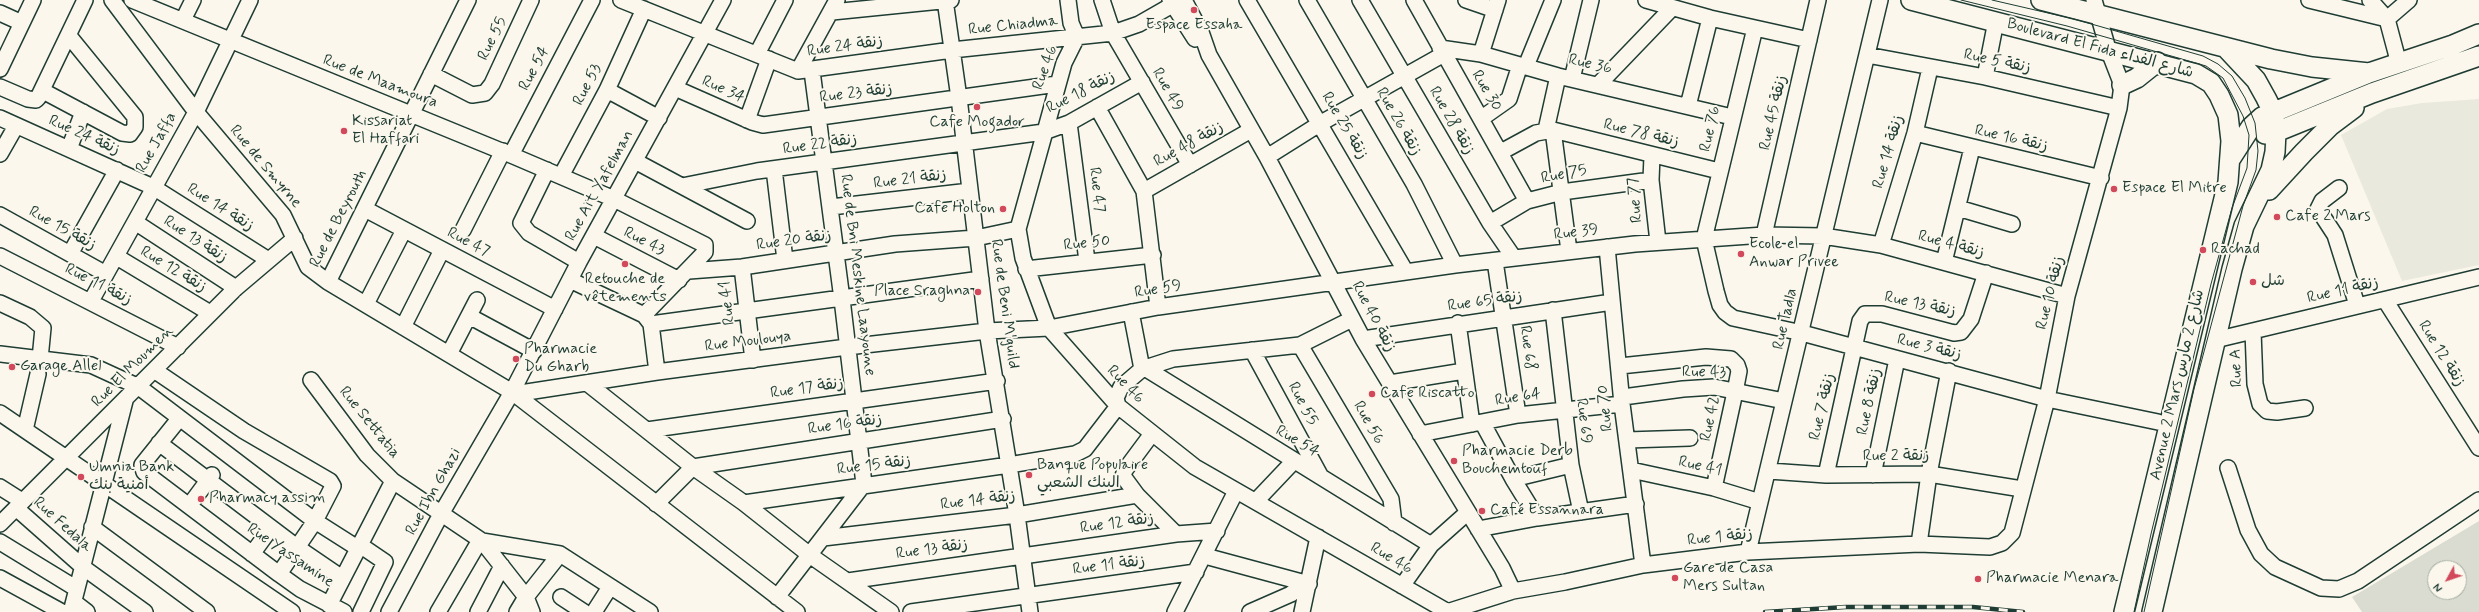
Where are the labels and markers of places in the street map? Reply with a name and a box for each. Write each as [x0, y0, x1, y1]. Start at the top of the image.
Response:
marker: Espace Essaha [1189, 5, 1199, 15]
place label: Espace Essaha [1146, 16, 1242, 36]
marker: Cafe Mogador [972, 102, 982, 112]
place label: Kissariat El Haffari [352, 112, 419, 150]
place label: Cafe Mogador [929, 113, 1025, 133]
marker: Kissariat El Haffari [339, 126, 349, 136]
place label: Espace El Mitre [2122, 179, 2227, 199]
marker: Espace El Mitre [2109, 184, 2119, 194]
place label: Cafe Holton [914, 199, 995, 219]
marker: Cafe Holton [998, 204, 1008, 214]
place label: Cafe 2 Mars [2285, 207, 2371, 227]
marker: Cafe 2 Mars [2272, 212, 2282, 222]
place label: Ecole el Anwar Privee [1749, 235, 1839, 273]
place label: Rachad [2211, 240, 2260, 260]
marker: Rachad [2198, 245, 2208, 255]
marker: Ecole el Anwar Privee [1736, 249, 1746, 259]
marker: Retouche de vêtements [620, 259, 630, 269]
place label: Retouche de vêtements [583, 270, 667, 308]
place label: شل [2261, 272, 2285, 292]
marker: شل [2248, 277, 2258, 287]
place label: Place Sraghna [874, 282, 970, 302]
marker: Place Sraghna [973, 287, 983, 297]
place label: Pharmacie Du Gharb [524, 340, 597, 378]
marker: Pharmacie Du Gharb [511, 354, 521, 364]
place label: Garage Allel [20, 357, 101, 377]
marker: Garage Allel [7, 362, 17, 372]
place label: Cafe Riscatto [1380, 384, 1475, 404]
marker: Cafe Riscatto [1367, 389, 1377, 399]
place label: Pharmacie Derb Bouchemtouf [1462, 442, 1573, 480]
place label: Banque Populaire البنك الشعبي [1037, 456, 1148, 494]
marker: Pharmacie Derb Bouchemtouf [1449, 456, 1459, 466]
place label: Umnia Bank أمنية بنك [89, 458, 174, 496]
marker: Banque Populaire البنك الشعبي [1024, 470, 1034, 480]
marker: Umnia Bank أمنية بنك [76, 472, 86, 482]
place label: Pharmacy assim [209, 489, 325, 509]
marker: Pharmacy assim [196, 494, 206, 504]
place label: Café Essannara [1490, 501, 1604, 521]
marker: Café Essannara [1477, 506, 1487, 516]
place label: Gare de Casa Mers Sultan [1683, 559, 1773, 597]
place label: Pharmacie Menara [1986, 569, 2118, 589]
marker: Gare de Casa Mers Sultan [1670, 573, 1680, 583]
marker: Pharmacie Menara [1973, 574, 1983, 584]

